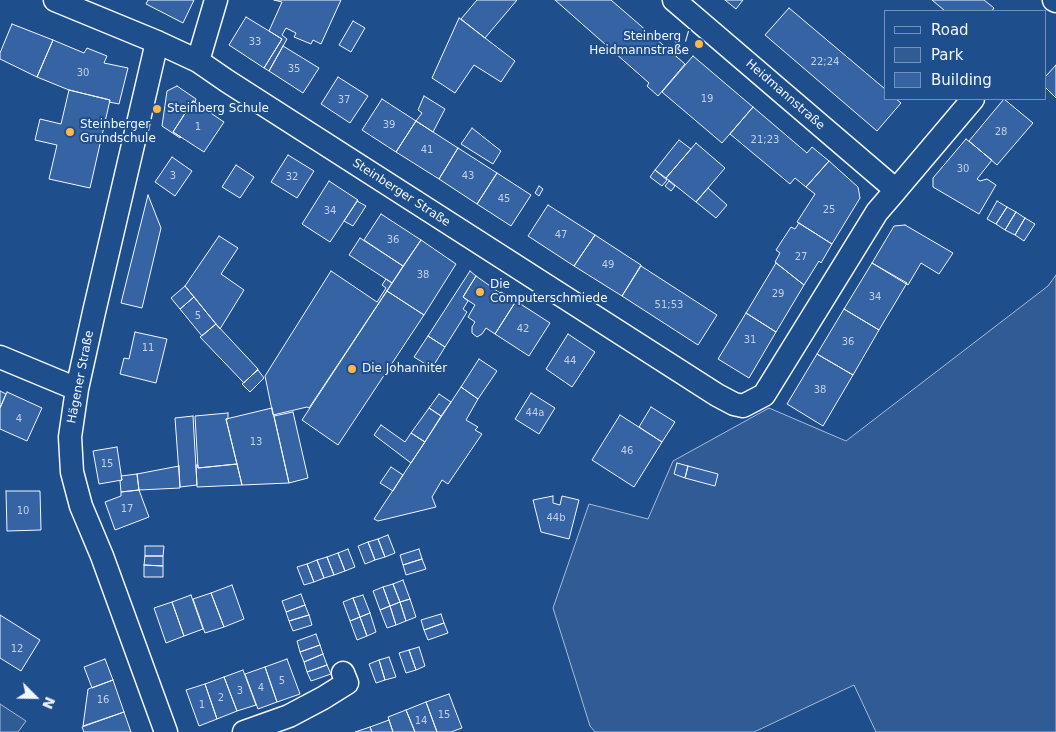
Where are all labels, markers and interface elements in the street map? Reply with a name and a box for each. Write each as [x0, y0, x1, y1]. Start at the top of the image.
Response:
legend [884, 10, 1046, 100]
text: Road [931, 21, 969, 39]
place label: Steinberg / Heidmannstraße [589, 30, 689, 58]
house number: 33 [249, 36, 261, 48]
marker: Steinberg / Heidmannstraße [693, 38, 705, 50]
text: Park [931, 46, 963, 64]
house number: 22;24 [811, 56, 839, 68]
street label: Heidmannstraße [743, 57, 827, 133]
house number: 35 [288, 63, 300, 75]
house number: 30 [77, 67, 89, 79]
text: Building [931, 71, 992, 89]
house number: 19 [701, 93, 713, 105]
house number: 37 [338, 94, 350, 106]
place label: Steinberg Schule [167, 102, 269, 116]
marker: Steinberg Schule [151, 103, 163, 115]
place label: Steinberger Grundschule [80, 118, 156, 146]
house number: 39 [383, 119, 395, 131]
house number: 1 [195, 121, 201, 133]
marker: Steinberger Grundschule [64, 126, 76, 138]
house number: 28 [995, 126, 1007, 138]
house number: 21;23 [751, 134, 779, 146]
house number: 41 [421, 144, 433, 156]
street label: Steinberger Straße [349, 156, 453, 230]
house number: 30 [957, 163, 969, 175]
house number: 3 [170, 170, 176, 182]
house number: 43 [462, 170, 474, 182]
house number: 32 [286, 171, 298, 183]
house number: 45 [498, 193, 510, 205]
house number: 25 [823, 204, 835, 216]
house number: 34 [324, 205, 336, 217]
house number: 47 [555, 229, 567, 241]
house number: 36 [387, 234, 399, 246]
house number: 27 [795, 251, 807, 263]
house number: 49 [602, 259, 614, 271]
house number: 38 [417, 269, 429, 281]
place label: Die Computerschmiede [490, 278, 608, 306]
marker: Die Computerschmiede [474, 286, 486, 298]
house number: 29 [772, 288, 784, 300]
house number: 34 [869, 291, 881, 303]
house number: 51;53 [655, 299, 683, 311]
house number: 5 [195, 310, 201, 322]
house number: 42 [517, 323, 529, 335]
street label: Hägener Straße [65, 329, 97, 425]
house number: 31 [744, 334, 756, 346]
house number: 36 [842, 336, 854, 348]
house number: 11 [142, 342, 154, 354]
house number: 44 [564, 355, 576, 367]
place label: Die Johanniter [362, 362, 447, 376]
marker: Die Johanniter [346, 363, 358, 375]
house number: 38 [814, 384, 826, 396]
house number: 44a [526, 407, 544, 419]
house number: 4 [16, 413, 22, 425]
house number: 13 [250, 436, 262, 448]
house number: 46 [621, 445, 633, 457]
house number: 15 [101, 458, 113, 470]
house number: 17 [121, 503, 133, 515]
house number: 10 [17, 505, 29, 517]
house number: 44b [546, 512, 566, 524]
house number: 12 [11, 643, 23, 655]
north arrow [10, 672, 60, 722]
house number: 5 [279, 675, 285, 687]
house number: 4 [258, 682, 264, 694]
house number: 3 [237, 685, 243, 697]
house number: 2 [218, 692, 224, 704]
text: N [39, 694, 58, 711]
house number: 16 [97, 694, 109, 706]
house number: 1 [199, 699, 205, 711]
house number: 15 [438, 709, 450, 721]
house number: 14 [415, 715, 427, 727]

